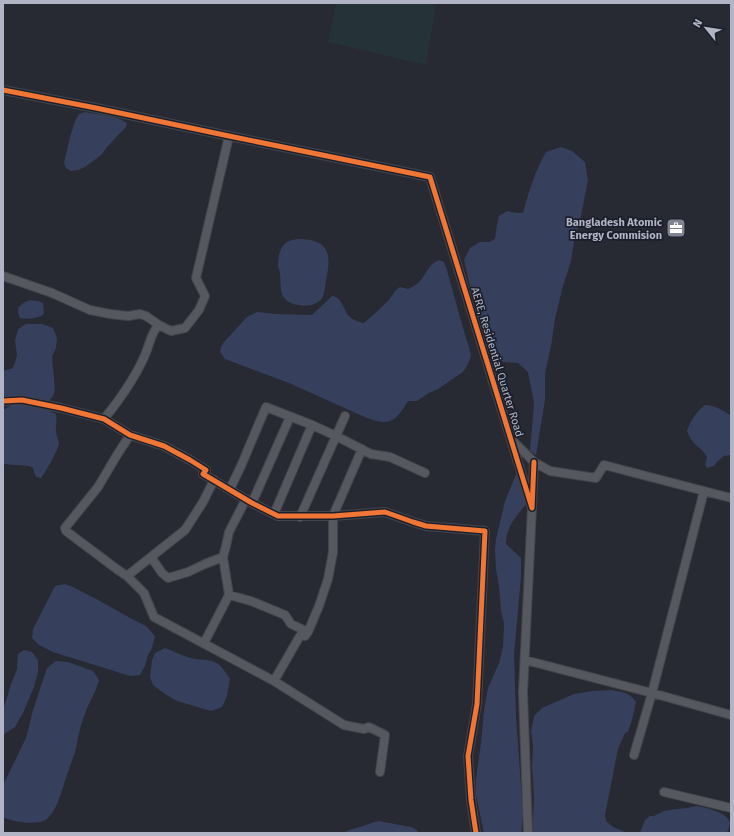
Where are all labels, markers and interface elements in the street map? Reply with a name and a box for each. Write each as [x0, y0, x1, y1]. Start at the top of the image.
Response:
north arrow [686, 8, 726, 48]
text: N [690, 17, 705, 30]
place label: Bangladesh Atomic Energy Commision [566, 216, 663, 242]
office icon: Bangladesh Atomic Energy Commision [665, 217, 687, 239]
street label: AERE, Residential Quarter Road [468, 286, 526, 438]

